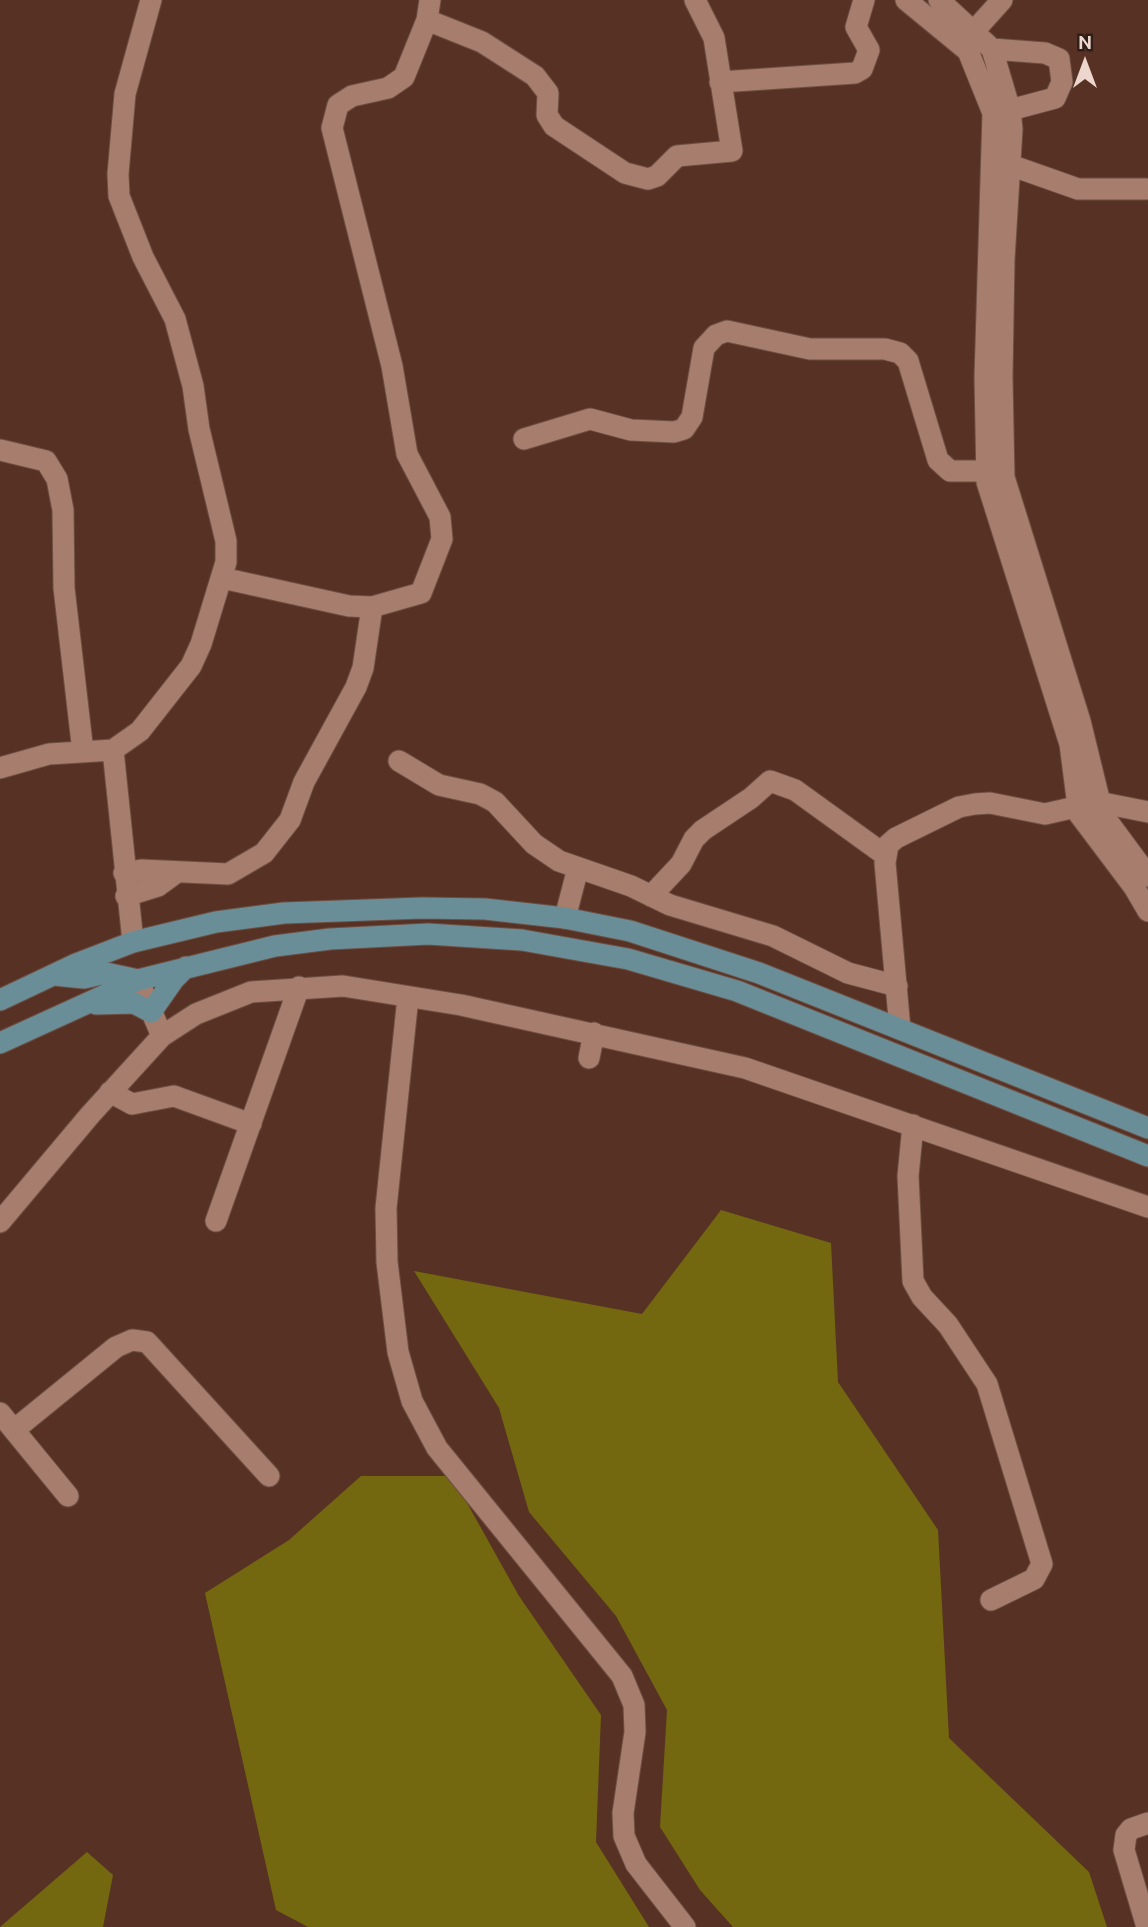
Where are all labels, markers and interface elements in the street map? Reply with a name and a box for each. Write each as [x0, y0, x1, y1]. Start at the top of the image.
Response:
north arrow [1050, 28, 1120, 98]
text: N [1078, 31, 1092, 53]

